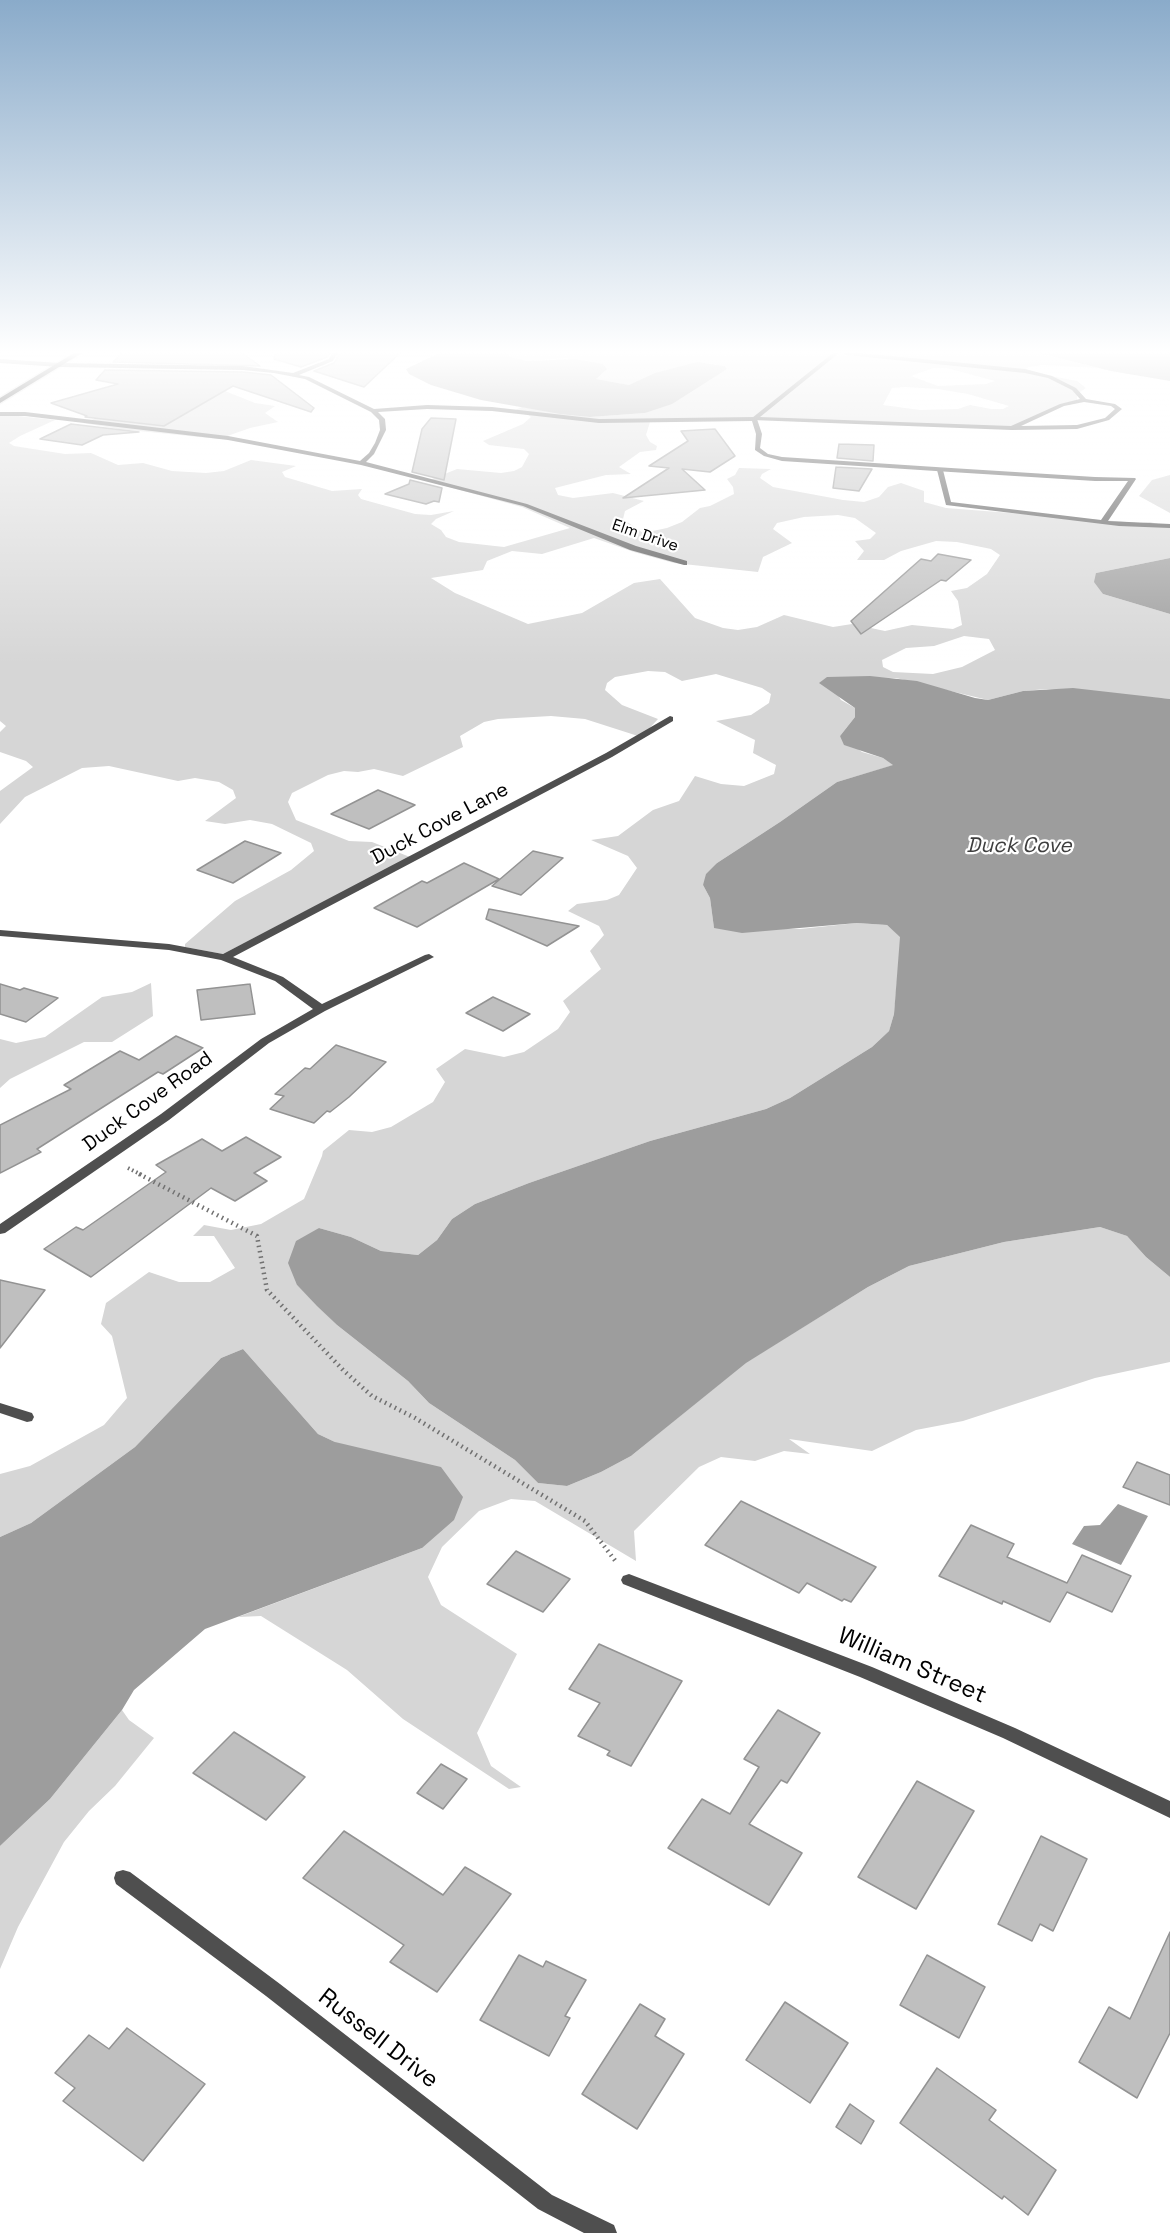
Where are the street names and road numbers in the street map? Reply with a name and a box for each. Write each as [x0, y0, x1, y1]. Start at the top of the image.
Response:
street label: Elm Drive [609, 516, 681, 556]
street label: Duck Cove Lane [367, 778, 513, 870]
street label: Duck Cove Road [78, 1047, 218, 1157]
street label: William Street [833, 1622, 991, 1710]
street label: Russell Drive [312, 1983, 444, 2095]

